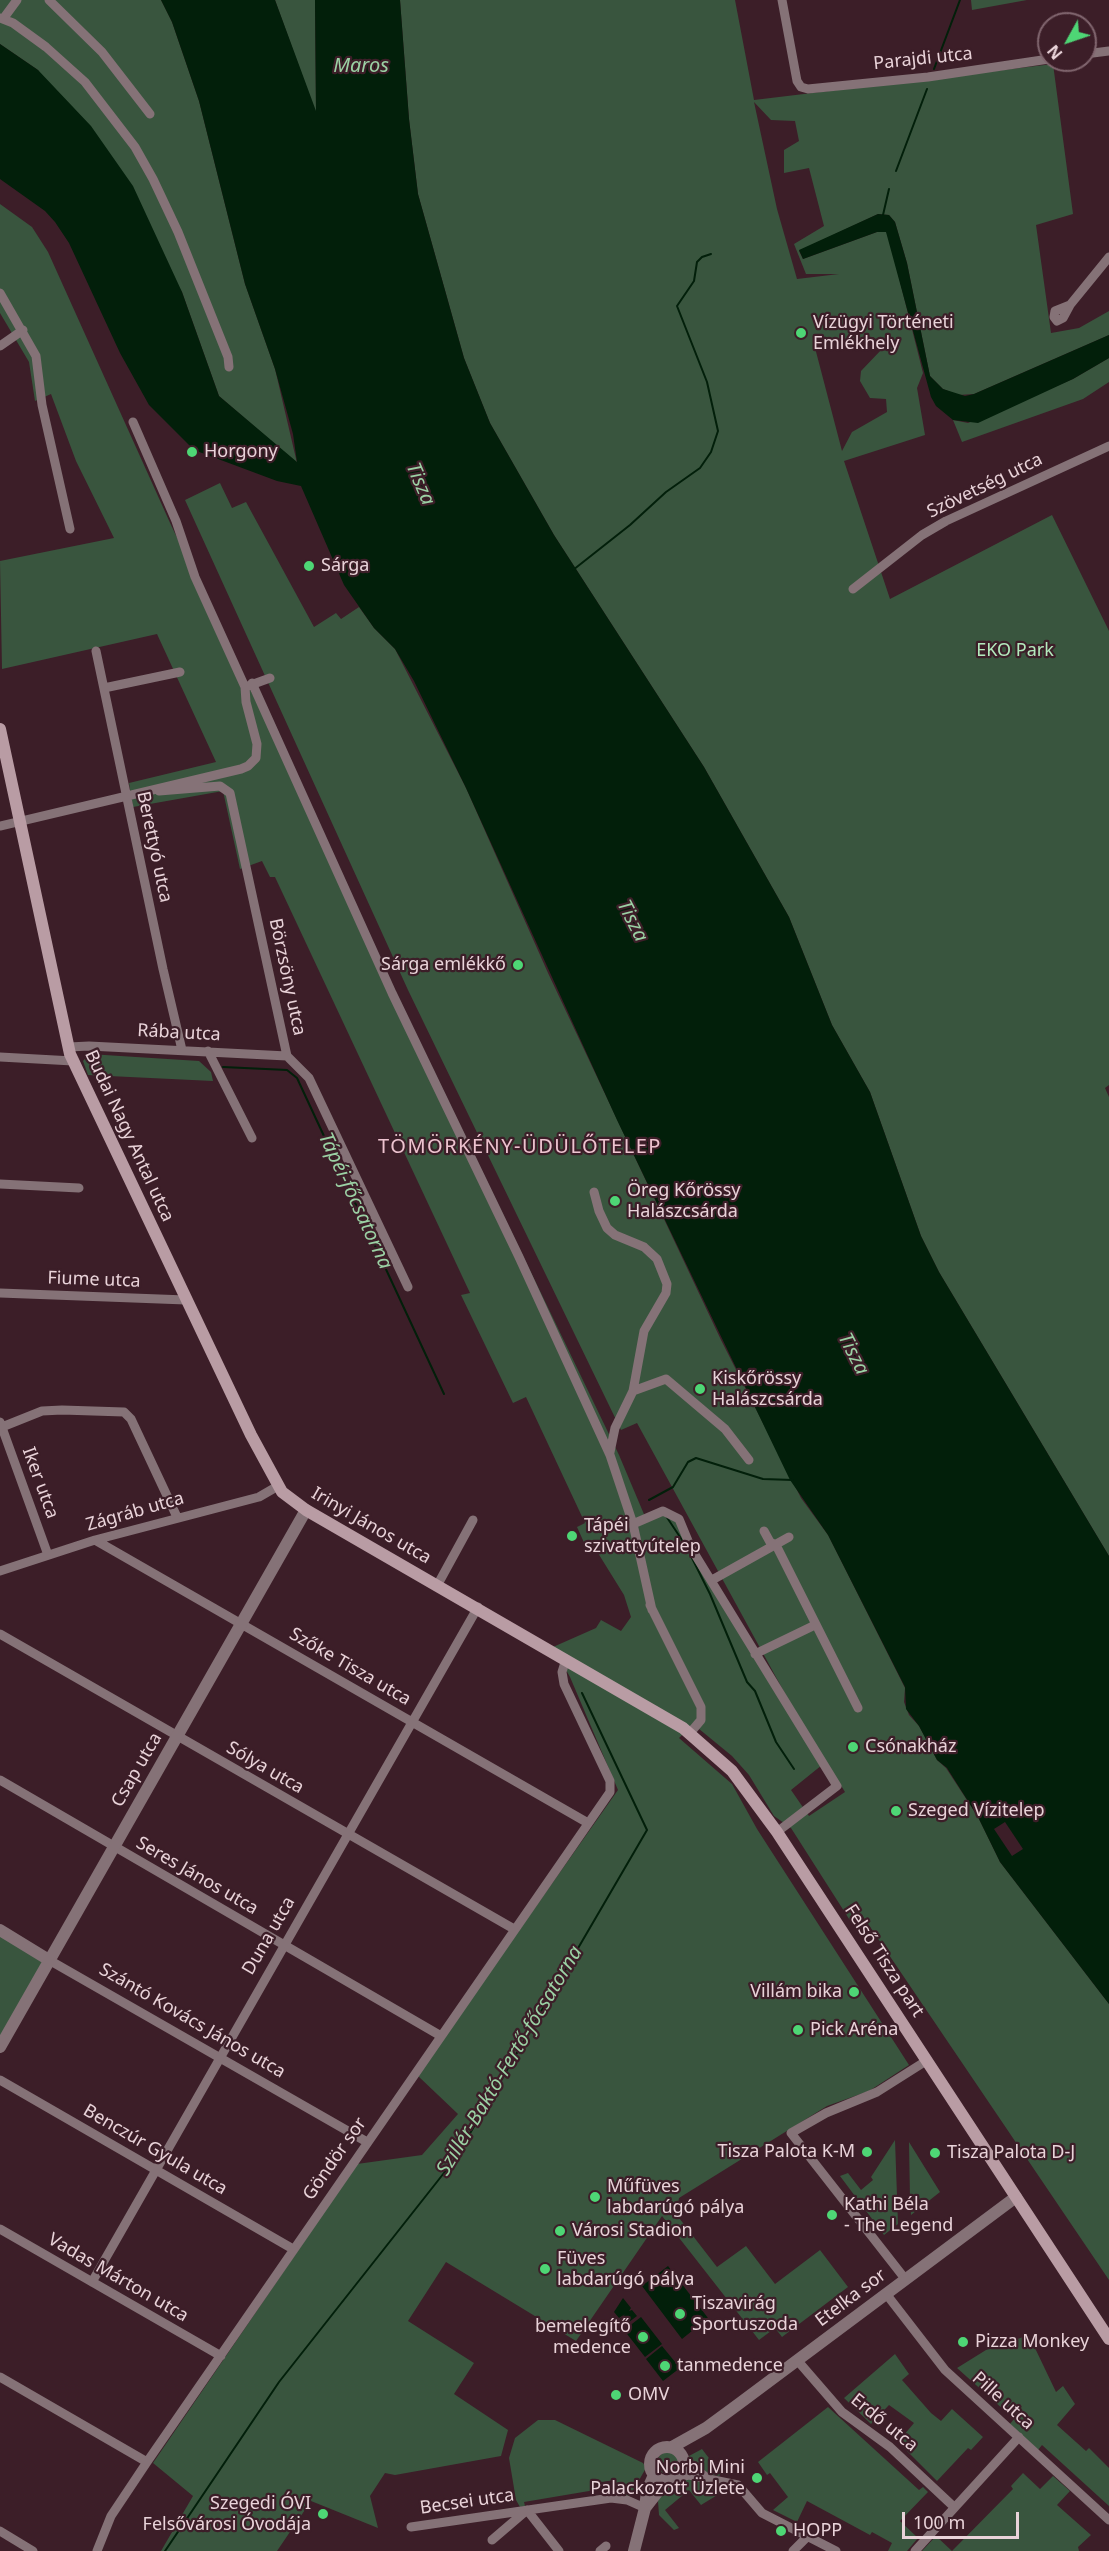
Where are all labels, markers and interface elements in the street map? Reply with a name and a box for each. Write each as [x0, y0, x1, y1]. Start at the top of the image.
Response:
north arrow [1037, 12, 1097, 72]
text: N [1042, 40, 1067, 64]
street label: Parajdi utca [872, 43, 974, 75]
water label: Maros [333, 54, 389, 78]
place label: Vízügyi Történeti Emlékhely [813, 312, 954, 354]
marker: Vízügyi Történeti Emlékhely [794, 326, 808, 340]
place label: Horgony [204, 441, 278, 463]
marker: Horgony [185, 445, 199, 459]
street label: Szövetség utca [924, 449, 1046, 523]
water label: Tisza [400, 459, 440, 509]
place label: Sárga [321, 555, 369, 577]
marker: Sárga [302, 559, 316, 573]
park label: EKO Park [976, 640, 1054, 662]
street label: Berettyó utca [132, 789, 176, 905]
water label: Tisza [611, 896, 653, 946]
street label: Börzsöny utca [264, 916, 310, 1038]
place label: Sárga emlékkő [381, 954, 506, 976]
marker: Sárga emlékkő [511, 958, 525, 972]
street label: Rába utca [137, 1020, 221, 1046]
street label: Budai Nagy Antal utca [80, 1047, 178, 1225]
water label: Tápéi-főcsatorna [313, 1129, 397, 1273]
district label: TÖMÖRKÉNY-ÜDÜLŐTELEP [378, 1135, 662, 1159]
place label: Öreg Kőrössy Halászcsárda [627, 1180, 740, 1222]
marker: Öreg Kőrössy Halászcsárda [608, 1194, 622, 1208]
street label: Fiume utca [47, 1268, 141, 1292]
water label: Tisza [832, 1329, 874, 1379]
place label: Kiskőrössy Halászcsárda [712, 1368, 823, 1410]
marker: Kiskőrössy Halászcsárda [693, 1382, 707, 1396]
street label: Iker utca [17, 1444, 63, 1522]
street label: Irinyi János utca [307, 1483, 435, 1569]
street label: Zágráb utca [84, 1488, 186, 1536]
place label: Tápéi szivattyútelep [584, 1515, 701, 1558]
marker: Tápéi szivattyútelep [565, 1529, 579, 1543]
street label: Szőke Tisza utca [285, 1624, 415, 1710]
street label: Csap utca [107, 1729, 167, 1811]
place label: Csónakház [865, 1736, 956, 1758]
street label: Sólya utca [222, 1737, 308, 1799]
marker: Csónakház [846, 1740, 860, 1754]
place label: Szeged Vízitelep [908, 1800, 1045, 1822]
marker: Szeged Vízitelep [889, 1804, 903, 1818]
street label: Seres János utca [132, 1832, 262, 1920]
street label: Duna utca [238, 1893, 300, 1979]
street label: Felső Tisza part [840, 1901, 928, 2021]
water label: Szillér-Baktó-Fertő-főcsatorna [432, 1942, 588, 2180]
street label: Szántó Kovács János utca [95, 1959, 289, 2083]
place label: Villám bika [750, 1981, 842, 2003]
marker: Villám bika [847, 1985, 861, 1999]
place label: Pick Aréna [810, 2019, 898, 2041]
marker: Pick Aréna [791, 2023, 805, 2037]
street label: Benczúr Gyula utca [79, 2100, 231, 2200]
street label: Göndör sor [299, 2113, 371, 2205]
place label: Tisza Palota K-M [717, 2141, 855, 2163]
place label: Tisza Palota D-J [947, 2142, 1075, 2164]
marker: Tisza Palota K-M [860, 2145, 874, 2159]
marker: Tisza Palota D-J [928, 2146, 942, 2160]
place label: Műfüves labdarúgó pálya [607, 2176, 744, 2218]
marker: Műfüves labdarúgó pálya [588, 2190, 602, 2204]
place label: Kathi Béla - The Legend [844, 2194, 953, 2236]
marker: Kathi Béla - The Legend [825, 2208, 839, 2222]
place label: Városi Stadion [572, 2220, 693, 2242]
marker: Városi Stadion [553, 2224, 567, 2238]
street label: Vadas Márton utca [44, 2229, 192, 2327]
place label: Füves labdarúgó pálya [557, 2248, 694, 2290]
marker: Füves labdarúgó pálya [538, 2262, 552, 2276]
street label: Etelka sor [812, 2265, 890, 2331]
place label: Tiszavirág Sportuszoda [692, 2293, 798, 2336]
marker: Tiszavirág Sportuszoda [673, 2307, 687, 2321]
place label: bemelegítő medence [535, 2316, 631, 2358]
marker: bemelegítő medence [636, 2330, 650, 2344]
place label: Pizza Monkey [975, 2331, 1089, 2353]
marker: Pizza Monkey [956, 2335, 970, 2349]
place label: tanmedence [677, 2355, 783, 2377]
marker: tanmedence [658, 2359, 672, 2373]
street label: Pille utca [968, 2368, 1038, 2434]
place label: OMV [628, 2384, 669, 2406]
marker: OMV [609, 2388, 623, 2402]
street label: Erdő utca [846, 2389, 922, 2457]
place label: Norbi Mini Palackozott Üzlete [590, 2457, 745, 2500]
marker: Norbi Mini Palackozott Üzlete [750, 2471, 764, 2485]
street label: Becsei utca [418, 2485, 516, 2519]
place label: Szegedi ÓVI Felsővárosi Óvodája [143, 2493, 311, 2536]
scale bar [905, 2500, 1022, 2538]
marker: Szegedi ÓVI Felsővárosi Óvodája [316, 2507, 330, 2521]
text: 100 m [913, 2510, 965, 2534]
place label: HOPP [793, 2520, 842, 2542]
marker: HOPP [774, 2524, 788, 2538]

